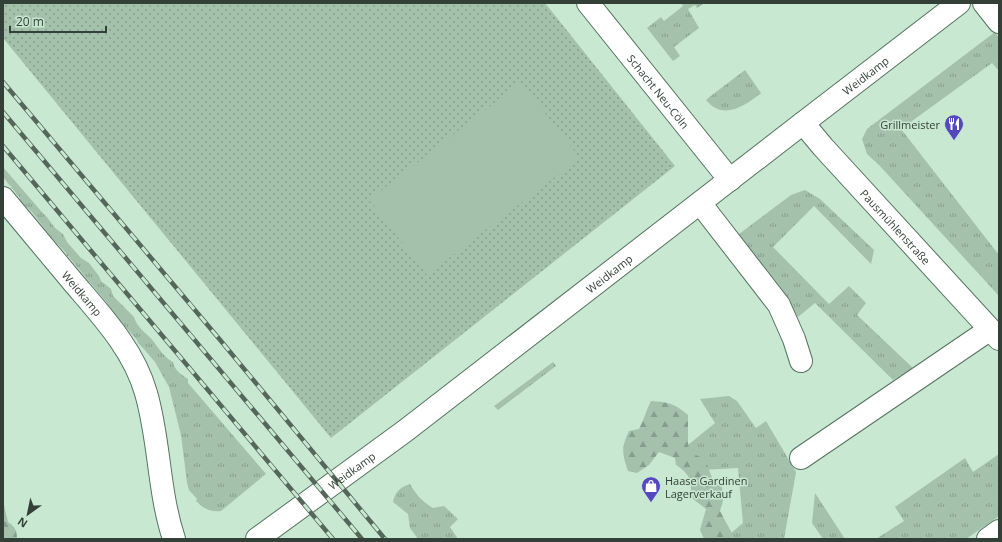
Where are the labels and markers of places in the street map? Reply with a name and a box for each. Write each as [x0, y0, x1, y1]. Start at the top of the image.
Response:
restaurant icon: Grillmeister [943, 113, 965, 141]
place label: Grillmeister [880, 117, 941, 132]
place label: Haase Gardinen Lagerverkauf [665, 473, 747, 501]
shop icon: Haase Gardinen Lagerverkauf [640, 475, 662, 503]

